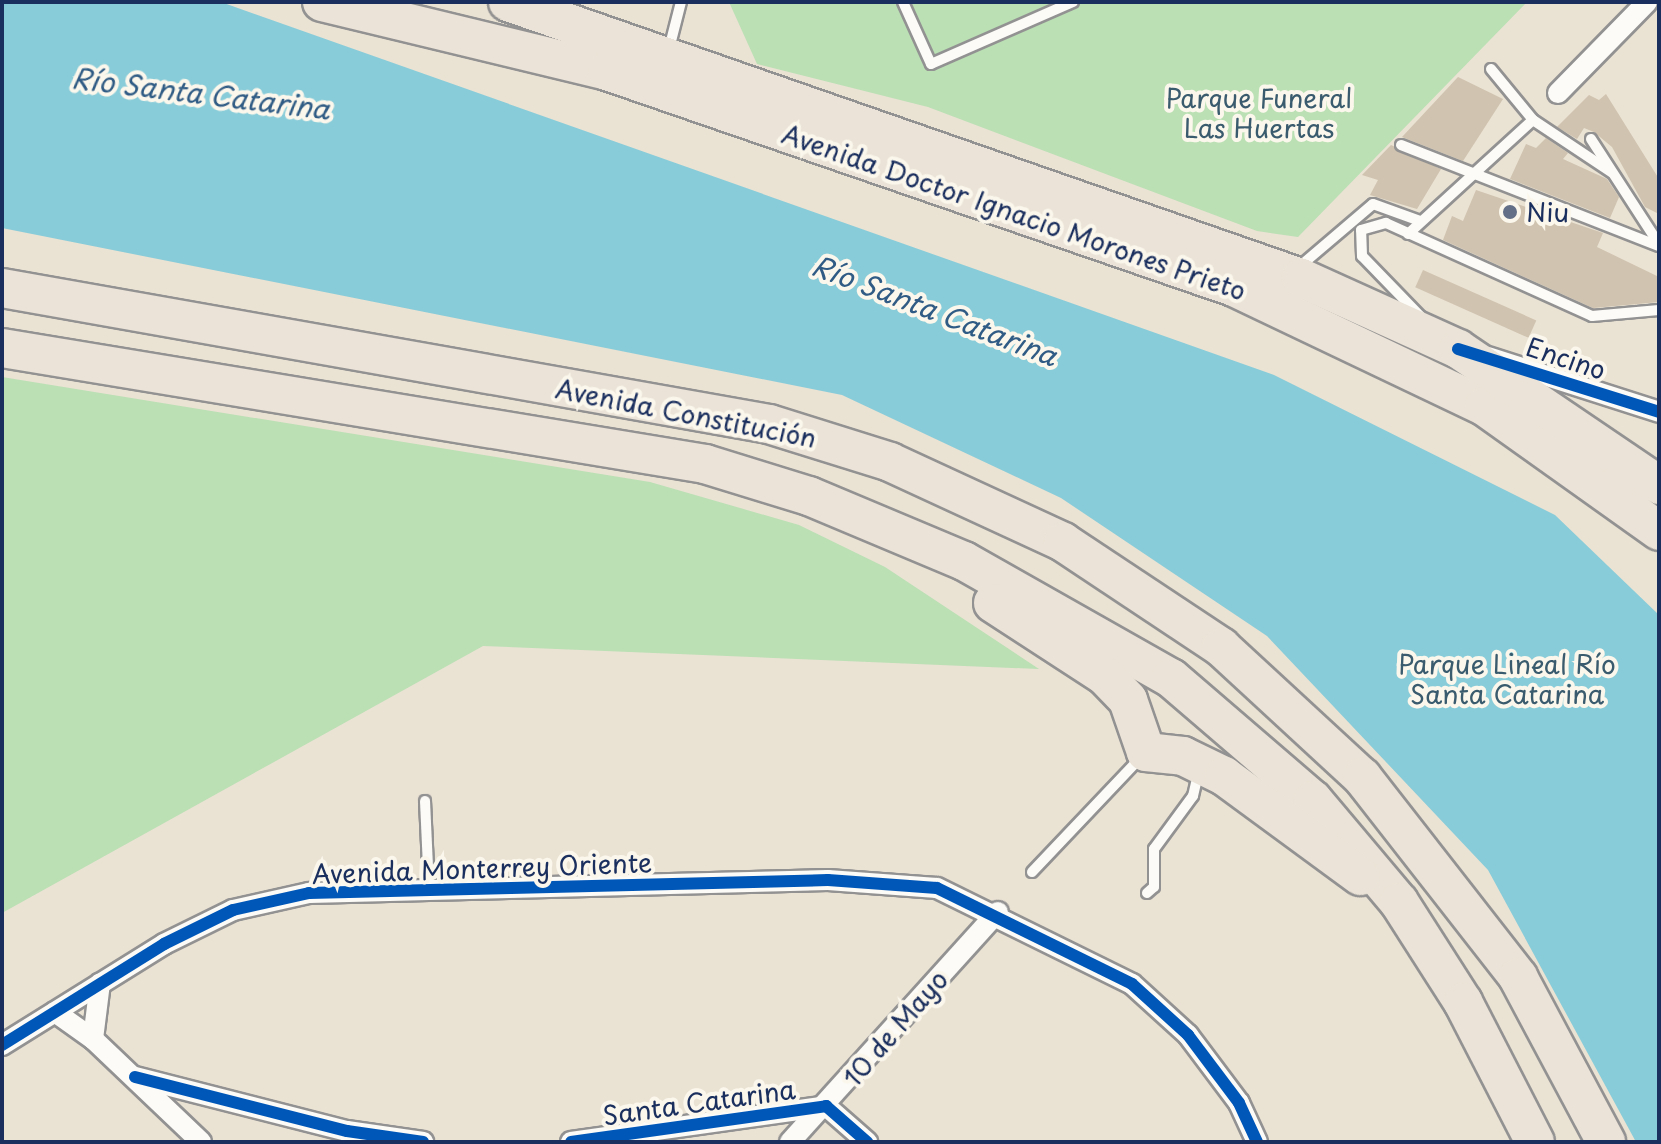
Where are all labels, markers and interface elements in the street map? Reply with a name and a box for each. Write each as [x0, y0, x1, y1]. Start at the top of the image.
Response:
water label: Río Santa Catarina [69, 60, 333, 126]
park label: Parque Funeral Las Huertas [1164, 82, 1354, 144]
street label: Avenida Doctor Ignacio Morones Prieto [777, 118, 1251, 306]
place label: Niu [1526, 196, 1569, 228]
marker: Niu [1501, 203, 1519, 221]
water label: Río Santa Catarina [807, 248, 1063, 372]
street label: Encino [1522, 331, 1610, 385]
street label: Avenida Constitución [553, 372, 819, 454]
park label: Parque Lineal Río Santa Catarina [1397, 648, 1617, 710]
street label: Avenida Monterrey Oriente [312, 846, 652, 890]
street label: 10 de Mayo [835, 962, 955, 1094]
street label: Santa Catarina [601, 1073, 797, 1131]

